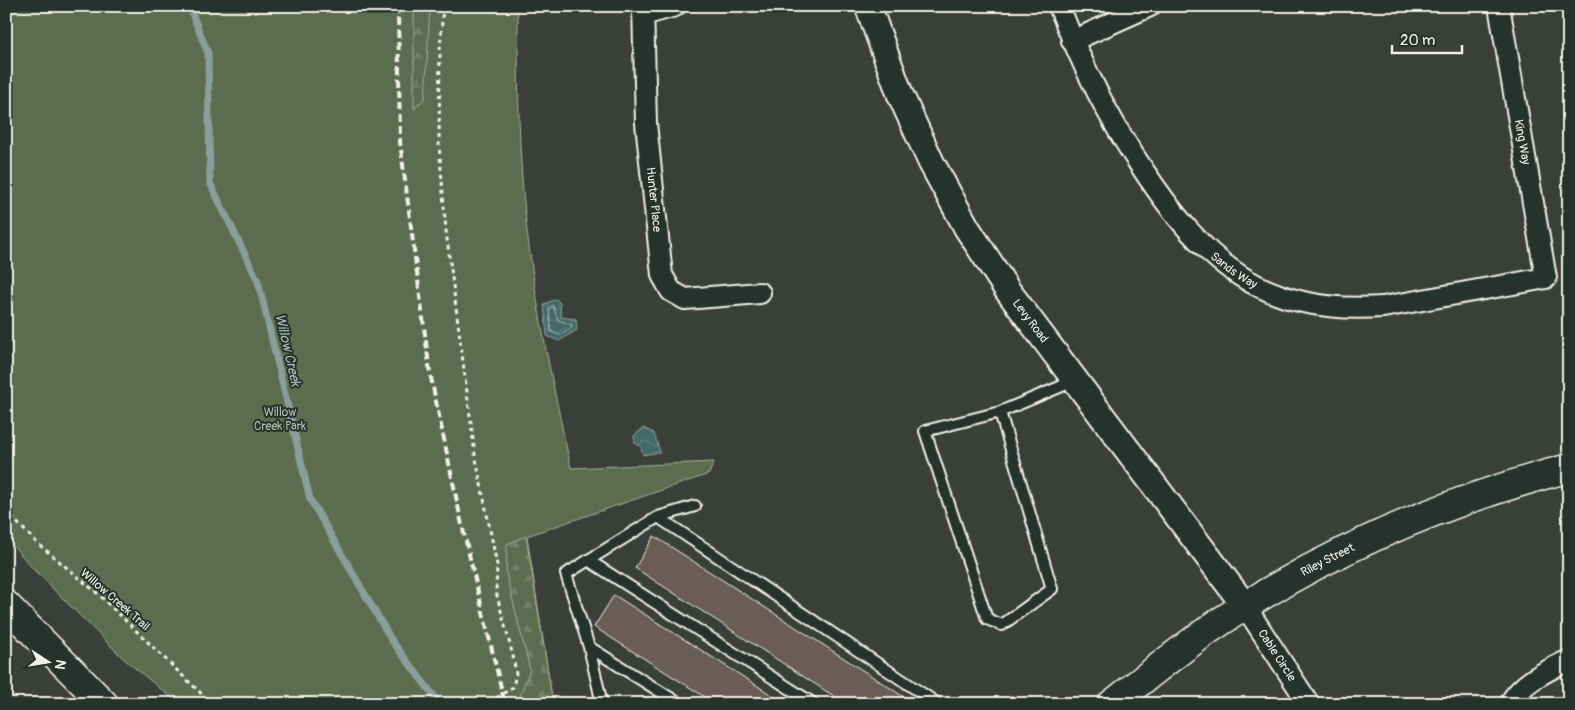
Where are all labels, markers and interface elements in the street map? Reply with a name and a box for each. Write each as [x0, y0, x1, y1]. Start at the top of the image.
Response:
scale bar [1392, 22, 1462, 54]
text: 20 m [1400, 31, 1435, 50]
street label: King Way [1511, 118, 1533, 166]
street label: Hunter Place [643, 166, 665, 233]
street label: Sands Way [1207, 249, 1260, 292]
street label: Levy Road [1009, 296, 1052, 346]
water label: Willow Creek [271, 312, 305, 389]
park label: Willow Creek Park [254, 405, 306, 434]
street label: Riley Street [1298, 540, 1357, 580]
street label: Willow Creek Trail [77, 566, 153, 634]
street label: Cable Circle [1255, 627, 1300, 684]
north arrow [22, 638, 72, 688]
text: N [51, 658, 70, 671]

